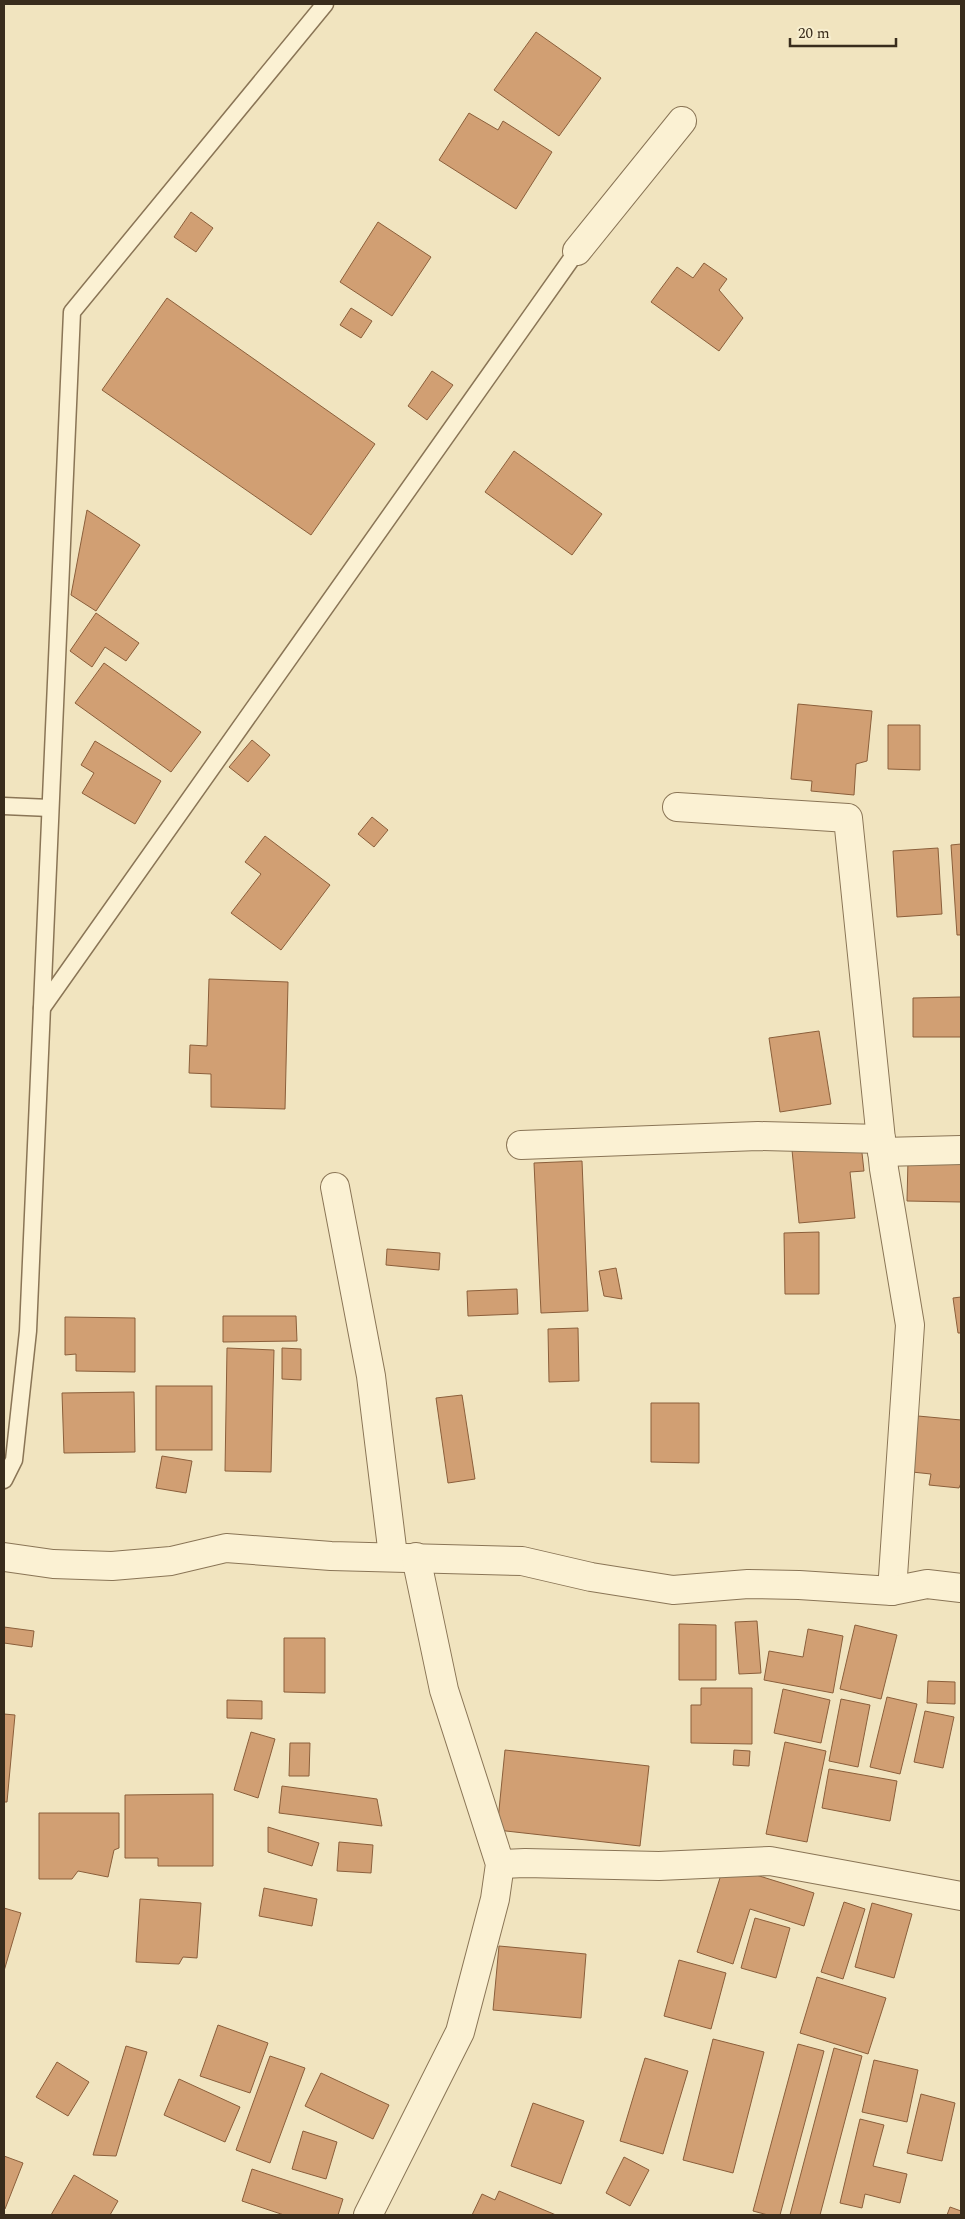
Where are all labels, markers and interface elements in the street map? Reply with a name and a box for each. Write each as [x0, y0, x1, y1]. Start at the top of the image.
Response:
scale bar [790, 15, 896, 47]
text: 20 m [798, 22, 830, 45]

